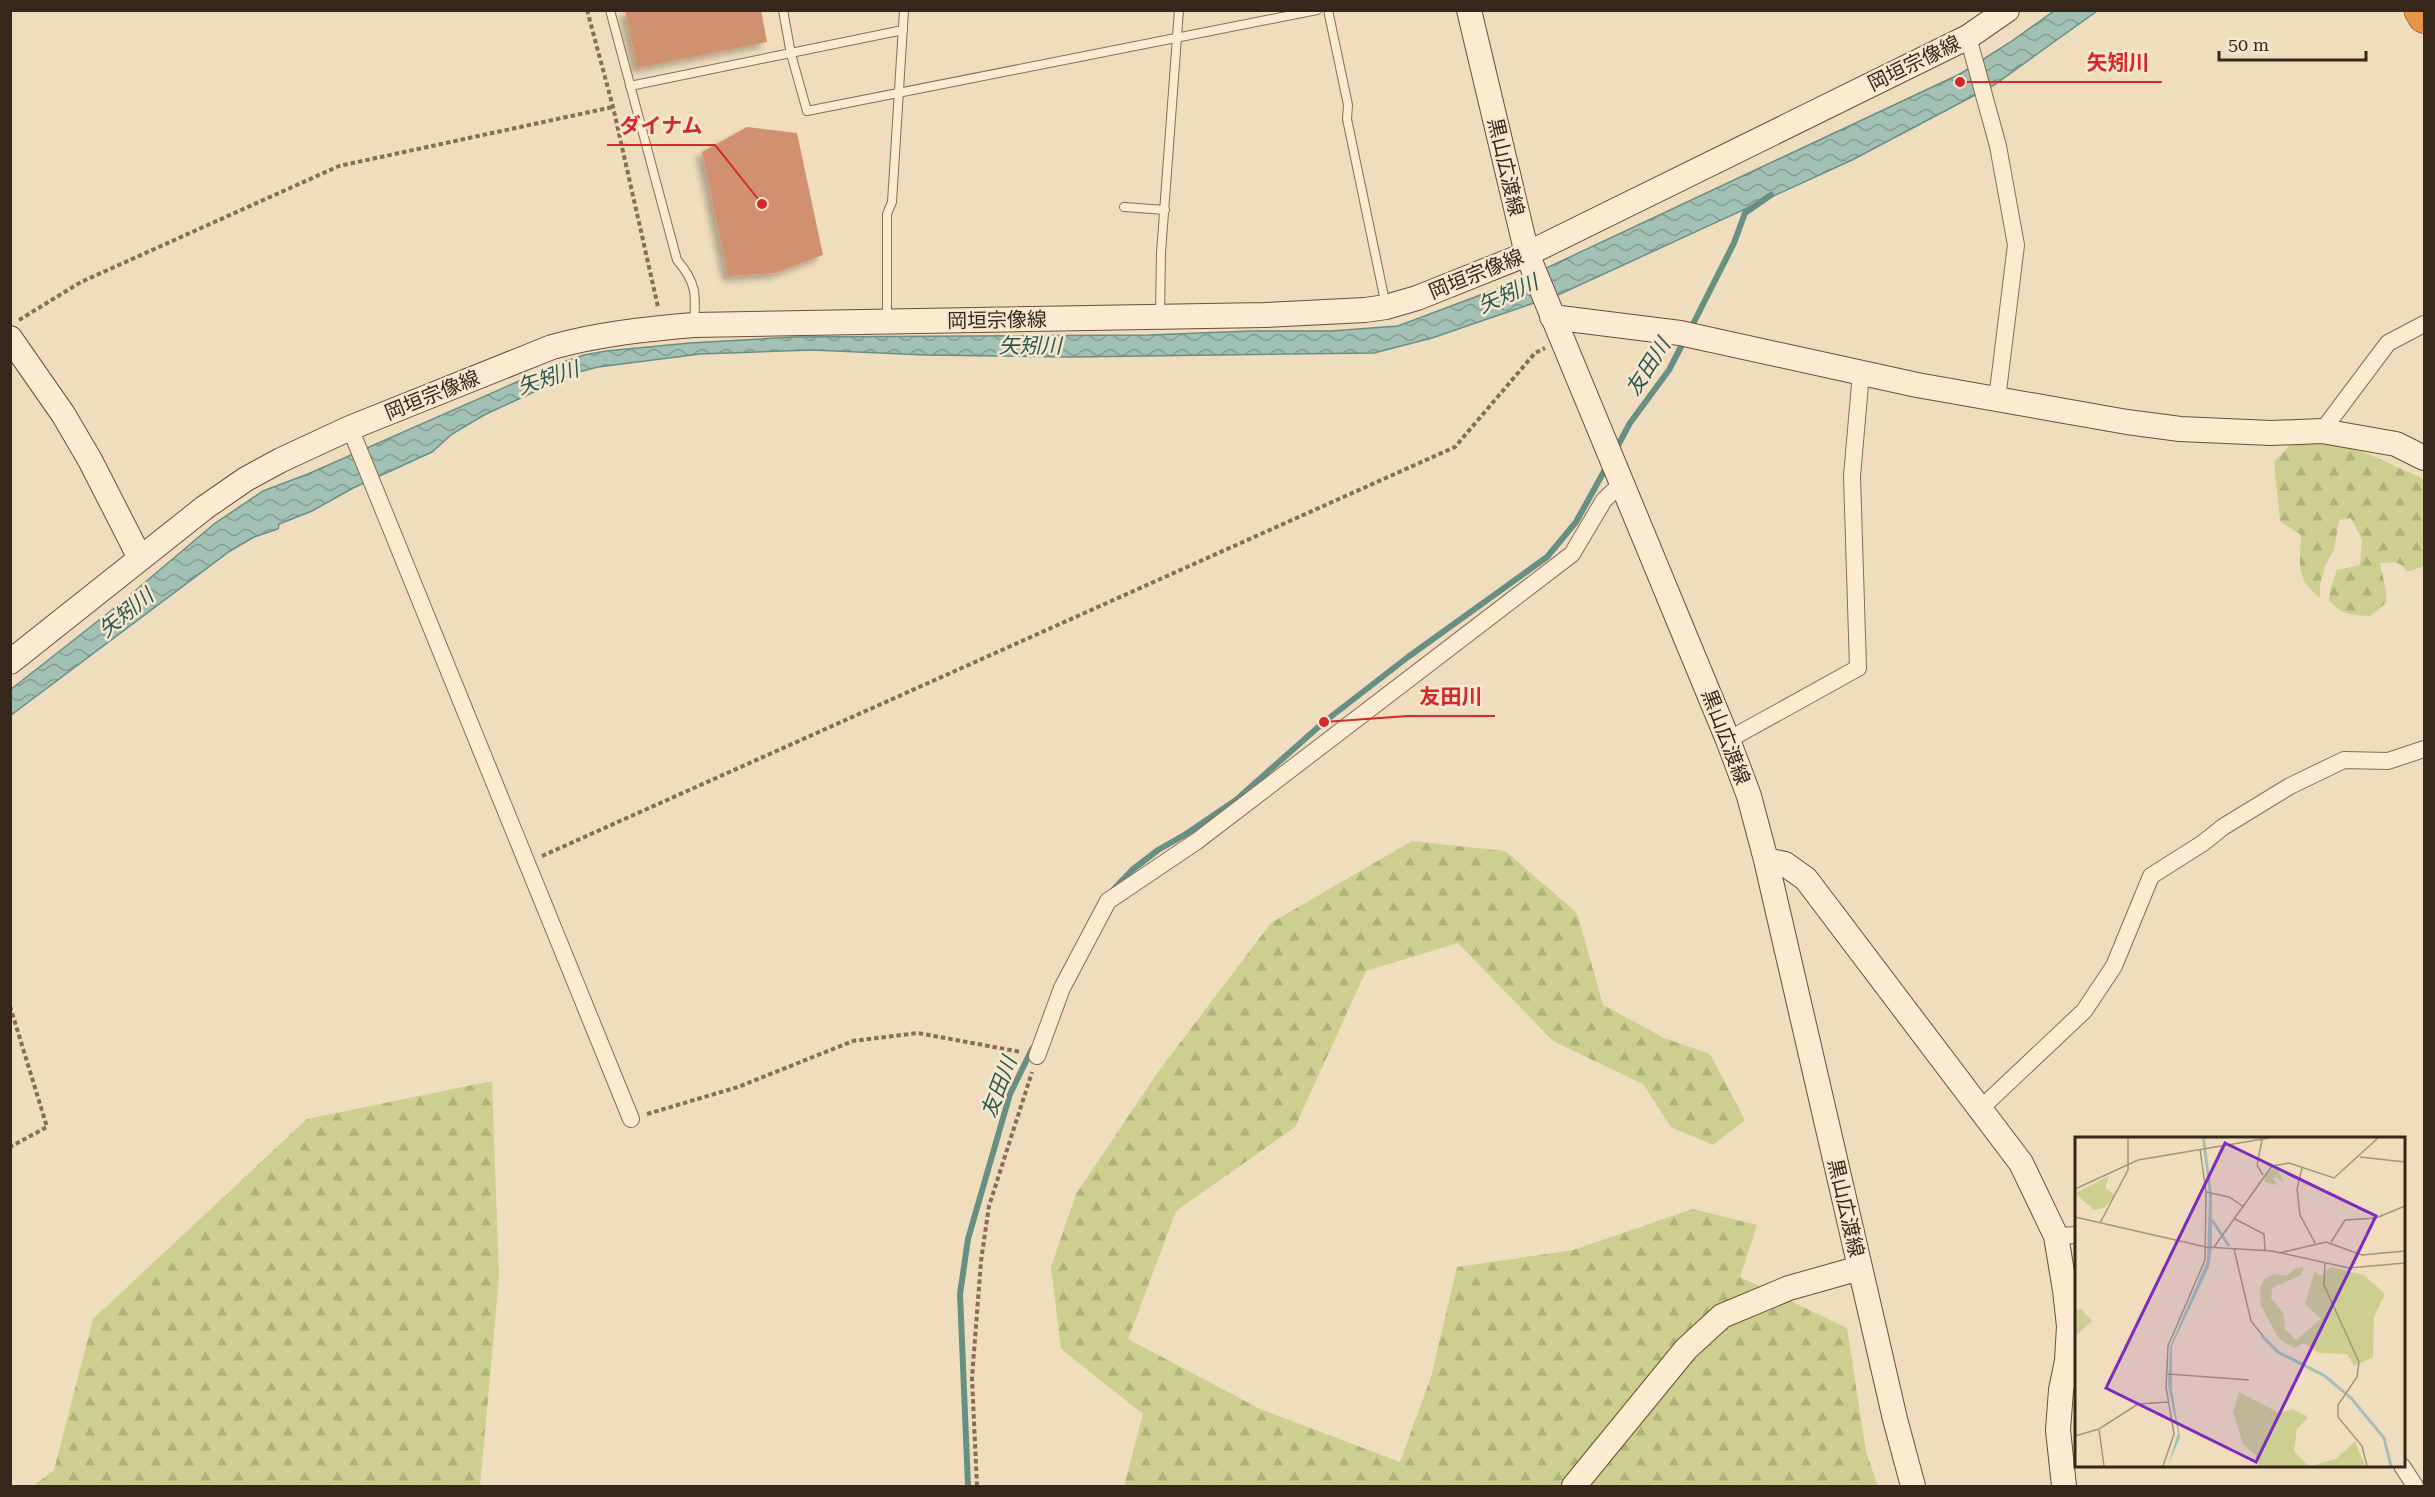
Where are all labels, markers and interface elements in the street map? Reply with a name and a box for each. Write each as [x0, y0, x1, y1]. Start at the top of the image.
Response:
scale bar [2219, 24, 2366, 62]
street label: 岡垣宗像線 [1864, 30, 1964, 96]
text: 50 m [2228, 34, 2269, 55]
callout: 矢矧川 [2075, 43, 2162, 82]
text: 矢矧川 [2087, 51, 2150, 75]
callout: ダイナム [607, 106, 715, 145]
text: ダイナム [620, 114, 702, 138]
street label: 黒山広渡線 [1483, 116, 1529, 218]
street label: 岡垣宗像線 [1425, 244, 1527, 304]
water label: 矢矧川 [1474, 269, 1543, 318]
street label: 岡垣宗像線 [947, 307, 1047, 333]
water label: 友田川 [1621, 332, 1676, 400]
water label: 矢矧川 [999, 334, 1063, 358]
water label: 矢矧川 [514, 356, 584, 399]
street label: 岡垣宗像線 [381, 365, 483, 425]
water label: 矢矧川 [94, 583, 160, 642]
callout: 友田川 [1408, 677, 1495, 716]
text: 友田川 [1420, 685, 1483, 709]
street label: 黒山広渡線 [1697, 686, 1755, 788]
water label: 友田川 [977, 1051, 1022, 1121]
inset map [2075, 1137, 2405, 1467]
street label: 黒山広渡線 [1823, 1157, 1869, 1259]

